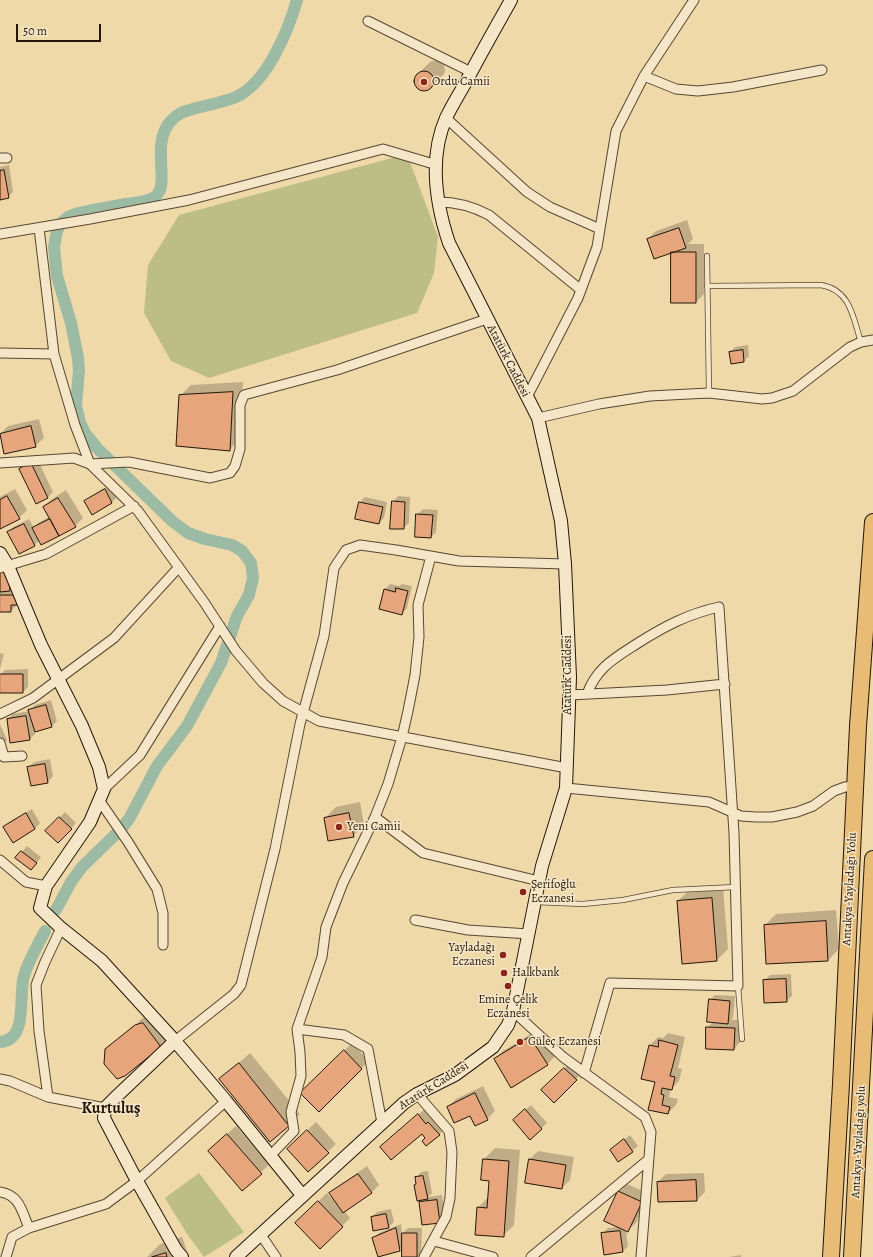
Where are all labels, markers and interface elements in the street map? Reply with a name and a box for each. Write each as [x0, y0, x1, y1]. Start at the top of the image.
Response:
scale bar [18, 16, 103, 42]
text: 50 m [23, 23, 47, 39]
place label: Ordu Camii [432, 75, 490, 89]
marker: Ordu Camii [419, 77, 429, 87]
street label: Atatürk Caddesi [484, 322, 532, 400]
street label: Atatürk Caddesi [561, 635, 575, 715]
place label: Yeni Camii [347, 820, 401, 834]
marker: Yeni Camii [334, 822, 344, 832]
street label: Antakya-Yayladağı Yolu [840, 832, 860, 946]
place label: Şerifoğlu Eczanesi [531, 878, 576, 906]
marker: Şerifoğlu Eczanesi [518, 887, 528, 897]
place label: Yayladağı Eczanesi [449, 941, 495, 969]
marker: Yayladağı Eczanesi [498, 950, 508, 960]
place label: Halkbank [512, 966, 560, 980]
marker: Halkbank [499, 968, 509, 978]
marker: Emine Çelik Eczanesi [503, 981, 513, 991]
place label: Emine Çelik Eczanesi [478, 993, 538, 1021]
place label: Güleç Eczanesi [528, 1035, 601, 1049]
marker: Güleç Eczanesi [515, 1037, 525, 1047]
street label: Atatürk Caddesi [396, 1059, 472, 1113]
street label: Antakya-Yayladağı yolu [849, 1085, 869, 1199]
district label: Kurtuluş [82, 1099, 140, 1119]

